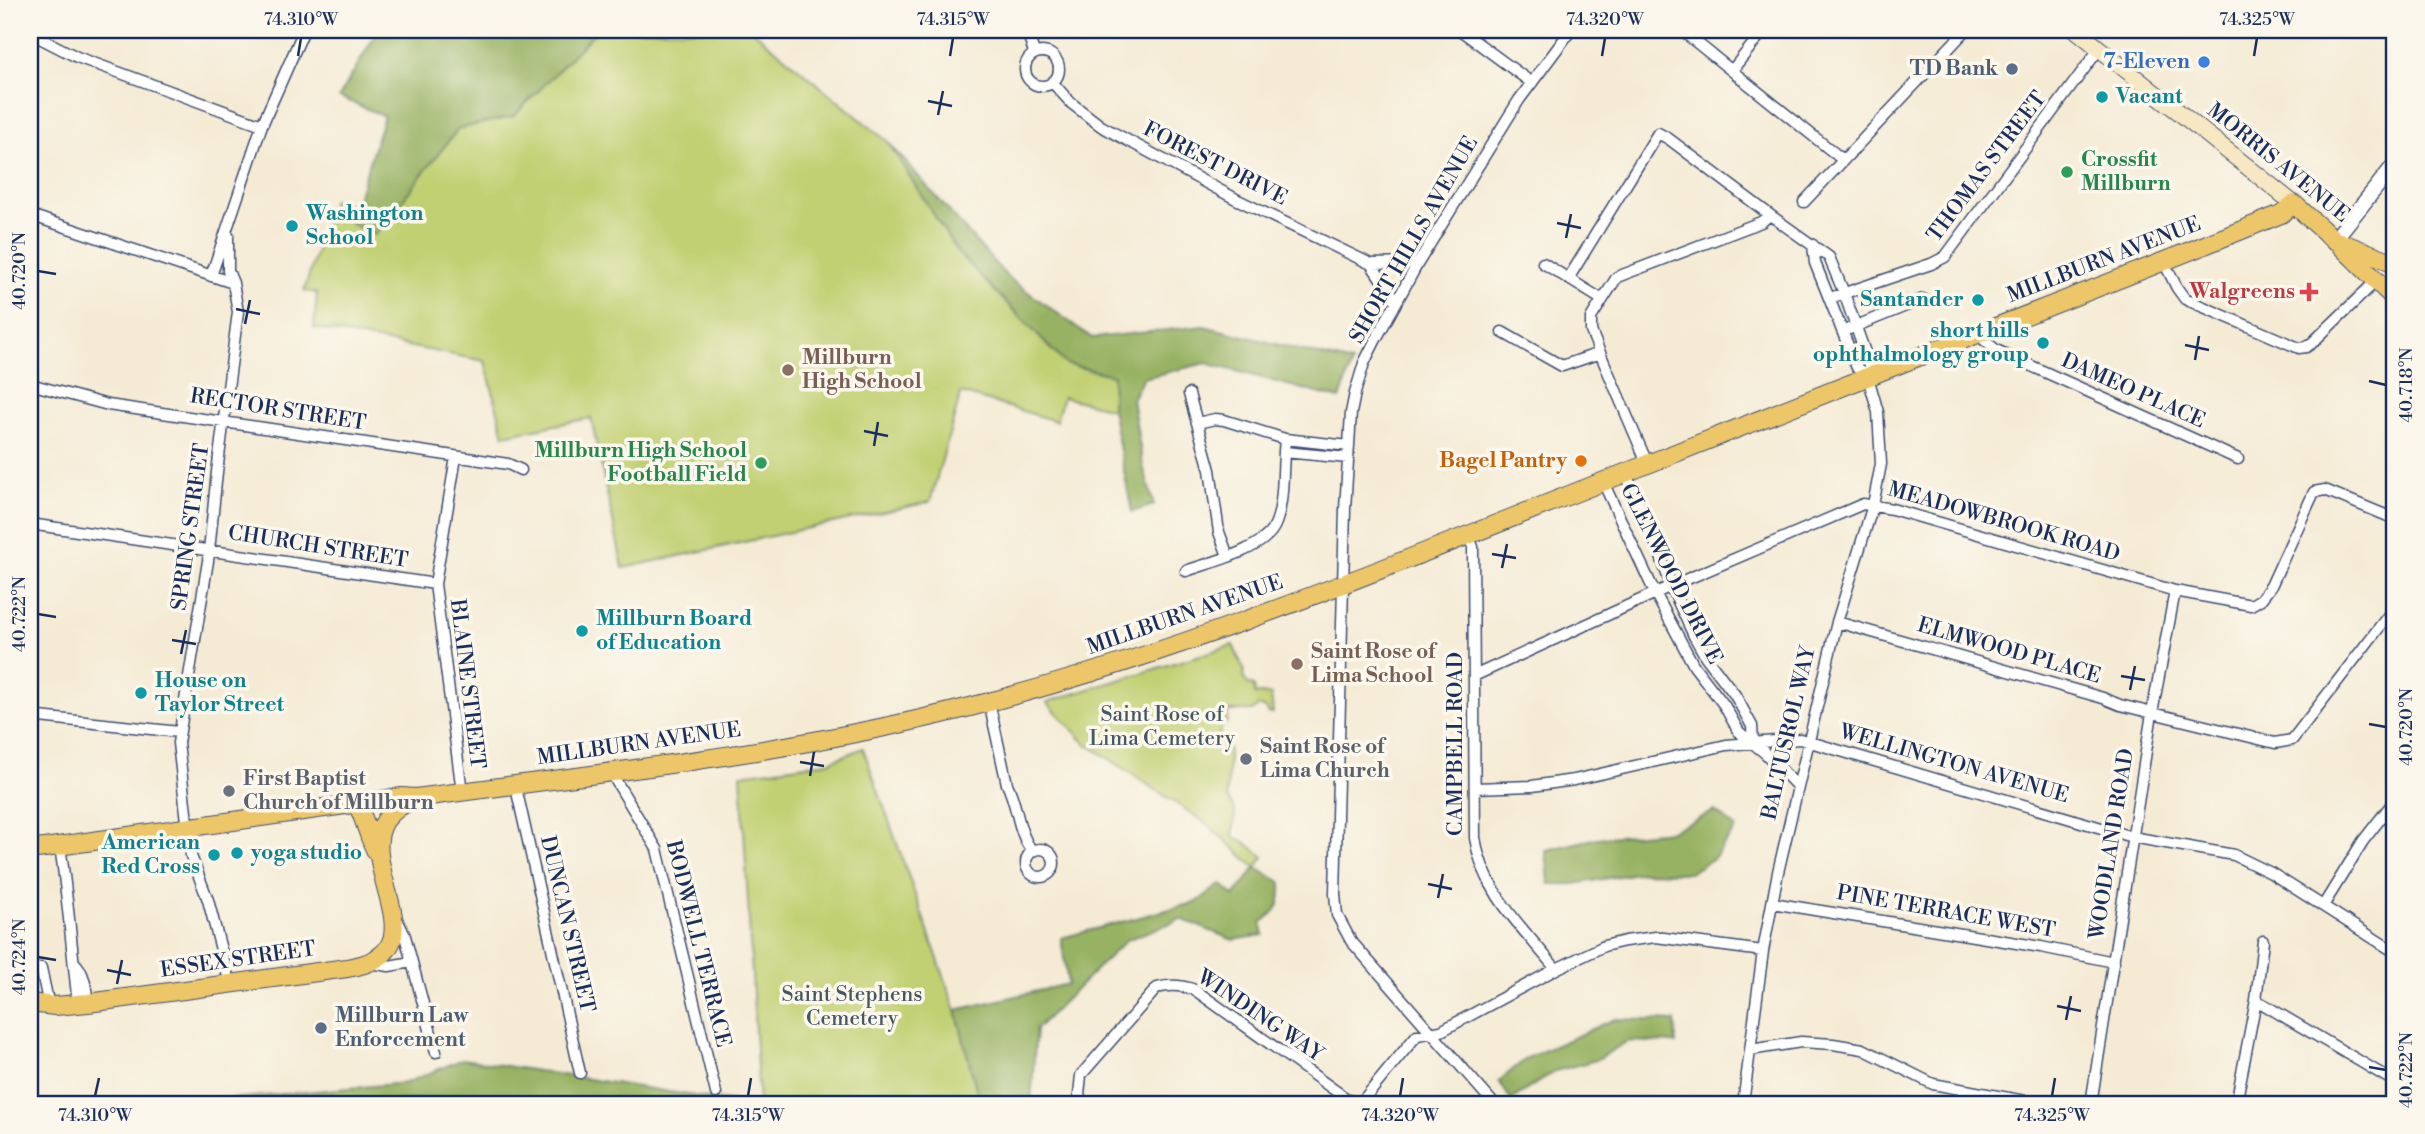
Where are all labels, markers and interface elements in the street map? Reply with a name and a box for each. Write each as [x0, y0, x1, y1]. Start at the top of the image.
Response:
text: 74.310°W [264, 8, 339, 31]
text: 74.315°W [917, 8, 990, 31]
text: 74.320°W [1566, 8, 1645, 31]
text: 74.325°W [2219, 8, 2296, 31]
place label: 7-Eleven [2103, 49, 2190, 75]
marker: 7-Eleven [2196, 54, 2212, 70]
place label: TD Bank [1910, 56, 1999, 82]
marker: TD Bank [2004, 61, 2020, 77]
place label: Vacant [2115, 84, 2183, 110]
street label: THOMAS STREET [1922, 86, 2052, 248]
marker: Vacant [2094, 89, 2110, 105]
street label: MORRIS AVENUE [2202, 98, 2354, 228]
street label: FOREST DRIVE [1138, 116, 1292, 212]
street label: SHORT HILLS AVENUE [1344, 132, 1484, 348]
place label: Crossfit Millburn [2081, 147, 2171, 197]
marker: Crossfit Millburn [2059, 164, 2075, 180]
place label: Washington School [305, 201, 424, 251]
street label: MILLBURN AVENUE [2003, 211, 2205, 309]
marker: Washington School [284, 218, 300, 234]
text: 40.720°N [8, 232, 31, 310]
place label: Walgreens [2188, 279, 2295, 305]
marker: Walgreens [2301, 284, 2317, 300]
place label: Santander [1860, 287, 1964, 313]
marker: Santander [1970, 292, 1986, 308]
place label: short hills ophthalmology group [1813, 318, 2029, 368]
marker: short hills ophthalmology group [2035, 335, 2051, 351]
place label: Millburn High School [802, 345, 922, 395]
text: 40.718°N [2395, 347, 2418, 422]
street label: DAMEO PLACE [2057, 348, 2209, 434]
marker: Millburn High School [780, 362, 796, 378]
street label: RECTOR STREET [188, 383, 368, 437]
place label: Millburn High School Football Field [534, 438, 747, 488]
street label: SPRING STREET [166, 441, 216, 612]
place label: Bagel Pantry [1439, 448, 1567, 474]
marker: Bagel Pantry [1573, 453, 1589, 469]
marker: Millburn High School Football Field [753, 455, 769, 471]
street label: MEADOWBROOK ROAD [1885, 476, 2123, 568]
street label: GLENWOOD DRIVE [1614, 479, 1728, 669]
street label: CHURCH STREET [226, 520, 410, 574]
street label: MILLBURN AVENUE [1084, 569, 1286, 661]
text: 40.722°N [8, 575, 31, 652]
street label: BLAINE STREET [444, 597, 490, 771]
place label: Millburn Board of Education [596, 606, 752, 656]
street label: ELMWOOD PLACE [1914, 612, 2104, 690]
marker: Millburn Board of Education [574, 623, 590, 639]
place label: Saint Rose of Lima School [1311, 639, 1438, 689]
street label: BALTUSROL WAY [1756, 643, 1822, 823]
street label: CAMPBELL ROAD [1443, 652, 1469, 836]
marker: Saint Rose of Lima School [1289, 656, 1305, 672]
place label: House on Taylor Street [155, 668, 284, 718]
marker: House on Taylor Street [133, 685, 149, 701]
text: 40.720°N [2395, 688, 2418, 766]
park label: Saint Rose of Lima Cemetery [1089, 702, 1236, 752]
street label: MILLBURN AVENUE [535, 717, 743, 771]
street label: WELLINGTON AVENUE [1835, 718, 2072, 809]
place label: Saint Rose of Lima Church [1260, 734, 1390, 784]
street label: WOODLAND ROAD [2084, 747, 2140, 942]
marker: Saint Rose of Lima Church [1238, 751, 1254, 767]
place label: First Baptist Church of Millburn [243, 766, 434, 816]
marker: First Baptist Church of Millburn [221, 783, 237, 799]
place label: American Red Cross [101, 830, 200, 880]
street label: DUNCAN STREET [534, 833, 600, 1015]
street label: BODWELL TERRACE [659, 837, 736, 1050]
place label: yoga studio [250, 840, 362, 866]
marker: yoga studio [229, 845, 245, 861]
marker: American Red Cross [206, 847, 222, 863]
street label: PINE TERRACE WEST [1835, 880, 2058, 944]
text: 40.724°N [8, 918, 31, 995]
street label: ESSEX STREET [159, 936, 318, 984]
street label: WINDING WAY [1191, 964, 1329, 1068]
park label: Saint Stephens Cemetery [782, 982, 922, 1032]
place label: Millburn Law Enforcement [335, 1003, 469, 1053]
marker: Millburn Law Enforcement [313, 1020, 329, 1036]
text: 40.722°N [2395, 1031, 2418, 1108]
text: 74.310°W [58, 1104, 133, 1127]
text: 74.315°W [712, 1104, 785, 1127]
text: 74.320°W [1361, 1104, 1440, 1127]
text: 74.325°W [2014, 1104, 2091, 1127]

